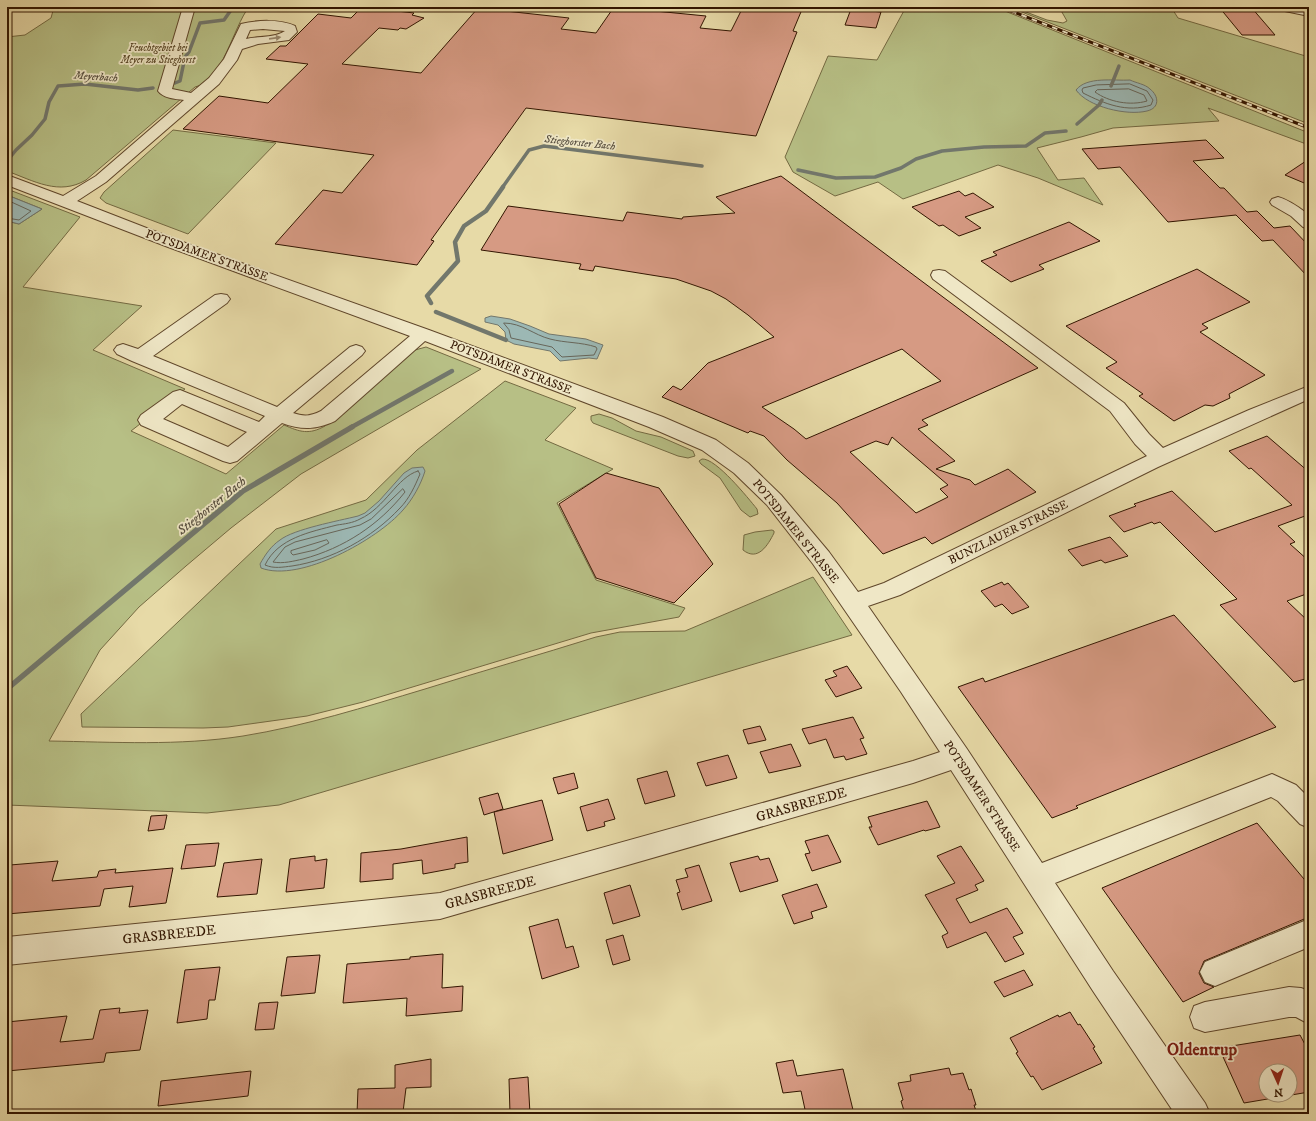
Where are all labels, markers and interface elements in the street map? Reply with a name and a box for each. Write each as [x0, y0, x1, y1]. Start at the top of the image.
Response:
one-way arrow [269, 35, 281, 41]
park label: Feuchtgebiet bei Meyer zu Stieghorst [120, 42, 196, 66]
water label: Meyerbach [73, 68, 118, 86]
water label: Stieghorster Bach [543, 132, 616, 154]
street label: POTSDAMER STRASSE [143, 226, 271, 285]
street label: POTSDAMER STRASSE [448, 337, 574, 398]
water label: Stieghorster Bach [173, 473, 249, 539]
street label: POTSDAMER STRASSE [749, 476, 842, 587]
street label: BUNZLAUER STRASSE [946, 497, 1071, 568]
street label: POTSDAMER STRASSE [940, 738, 1023, 855]
street label: GRASBREEDE [754, 783, 849, 826]
street label: GRASBREEDE [443, 872, 538, 914]
street label: GRASBREEDE [122, 921, 217, 949]
district label: Oldentrup [1167, 1039, 1237, 1061]
north arrow [1258, 1063, 1298, 1103]
text: N [1274, 1085, 1283, 1099]

